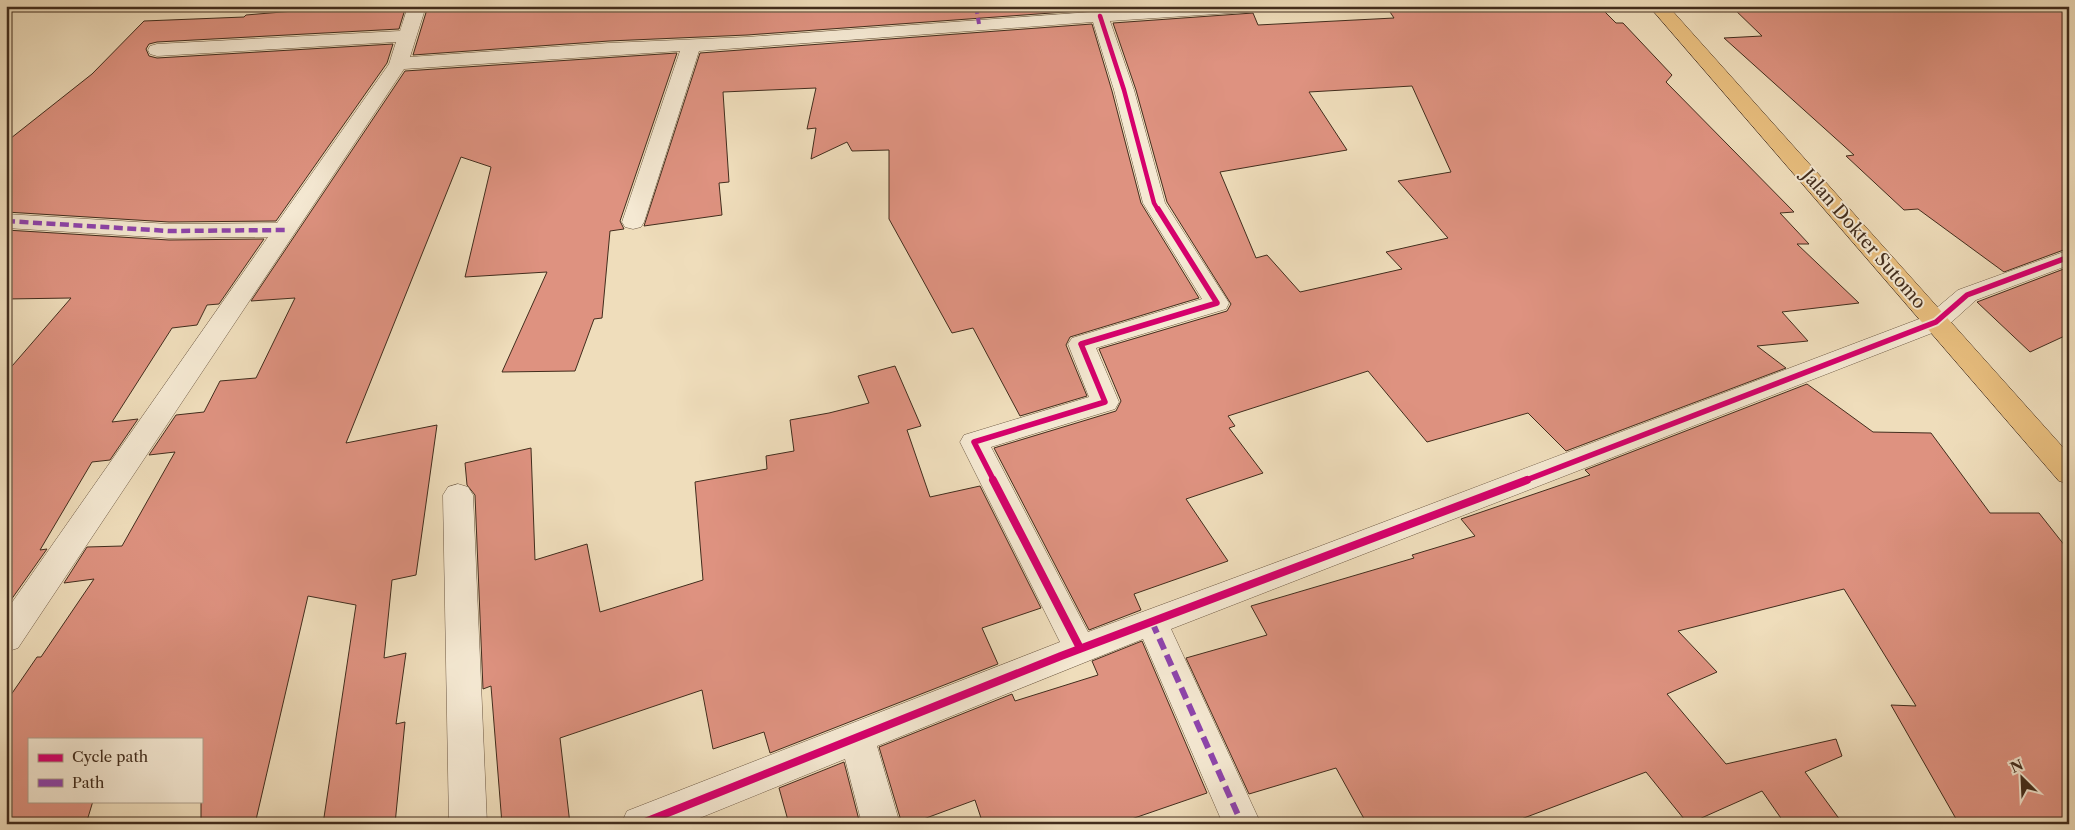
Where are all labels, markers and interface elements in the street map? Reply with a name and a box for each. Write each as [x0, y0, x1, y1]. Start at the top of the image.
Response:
street label: Jalan Dokter Sutomo [1795, 162, 1931, 313]
legend [28, 738, 202, 802]
text: Cycle path [72, 747, 149, 766]
north arrow [1998, 752, 2048, 802]
text: N [2007, 755, 2026, 777]
text: Path [72, 773, 105, 792]

